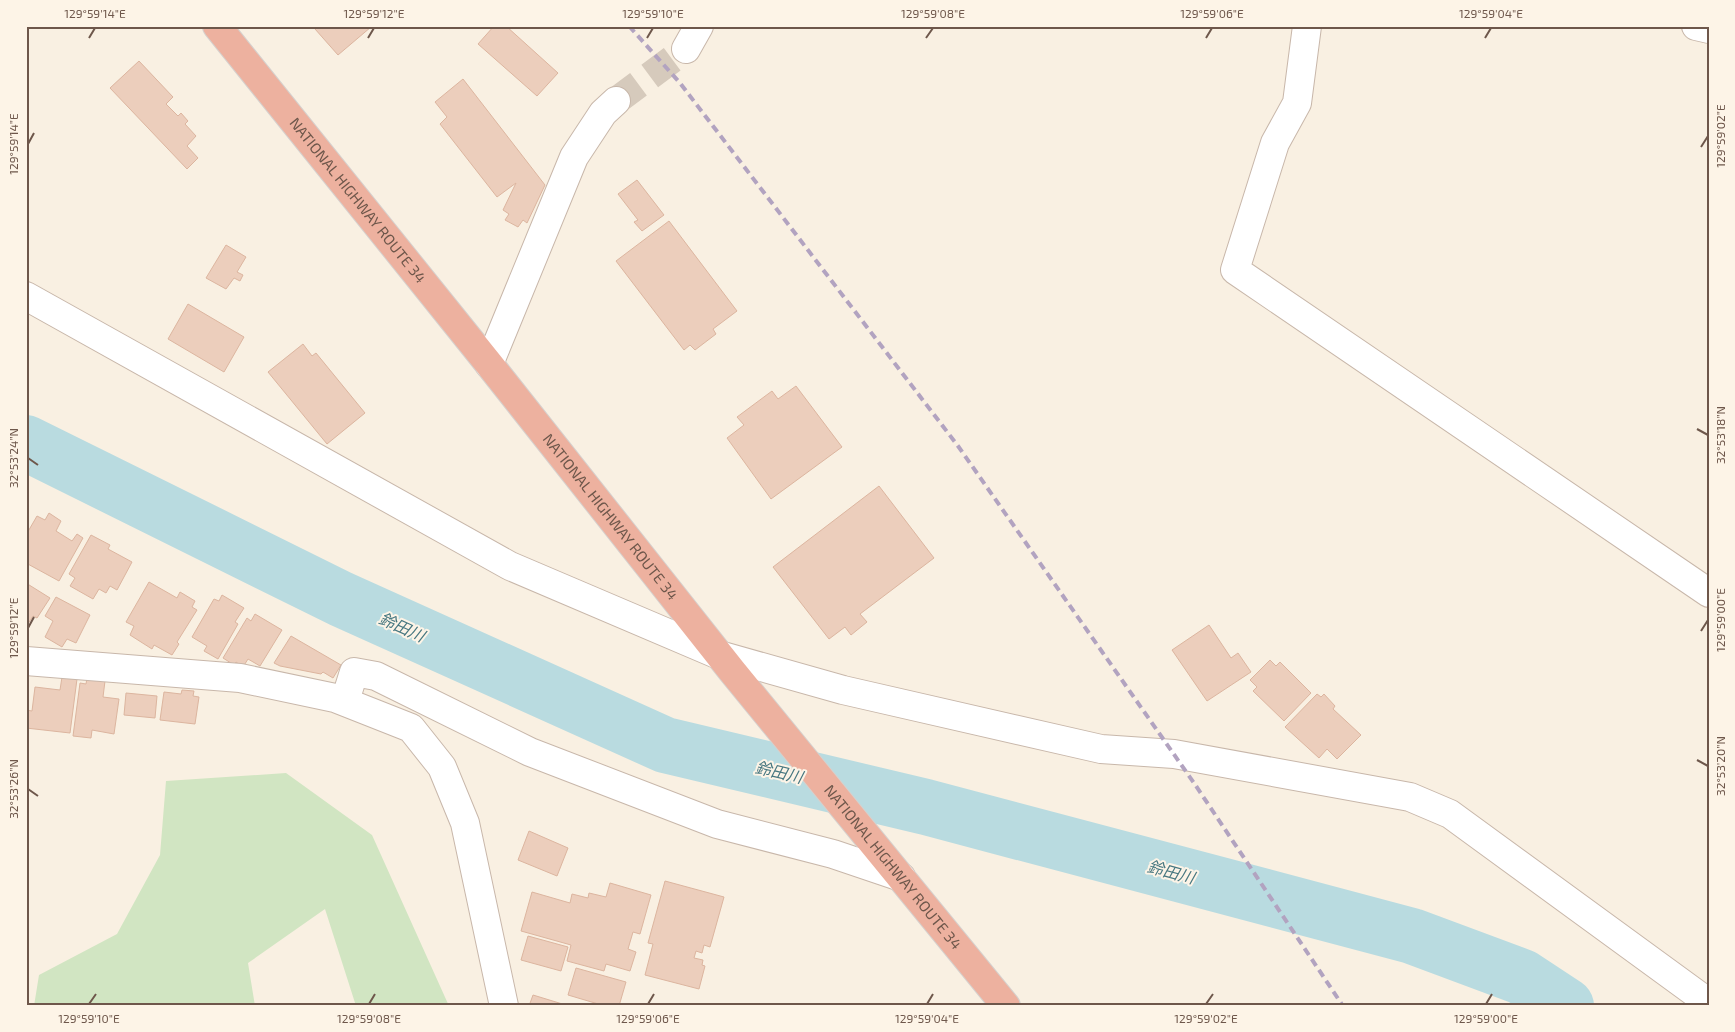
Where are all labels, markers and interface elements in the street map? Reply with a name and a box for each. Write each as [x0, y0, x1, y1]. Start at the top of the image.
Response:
text: 129°59'14"E [64, 6, 126, 20]
text: 129°59'12"E [343, 6, 405, 20]
text: 129°59'10"E [622, 6, 684, 20]
text: 129°59'08"E [901, 6, 965, 20]
text: 129°59'06"E [1180, 6, 1244, 20]
text: 129°59'04"E [1459, 6, 1523, 20]
text: 129°59'02"E [1713, 104, 1727, 168]
text: 129°59'14"E [6, 113, 20, 175]
street label: NATIONAL HIGHWAY ROUTE 34 [286, 114, 430, 286]
text: 32°53'18"N [1713, 406, 1727, 464]
text: 32°53'24"N [6, 428, 20, 488]
street label: NATIONAL HIGHWAY ROUTE 34 [540, 430, 682, 603]
text: 129°59'00"E [1713, 588, 1727, 652]
text: 129°59'12"E [6, 597, 20, 659]
water label: 鈴田川 [376, 608, 430, 646]
text: 32°53'20"N [1713, 736, 1727, 796]
water label: 鈴田川 [754, 757, 807, 787]
text: 32°53'26"N [6, 759, 20, 819]
street label: NATIONAL HIGHWAY ROUTE 34 [821, 781, 966, 953]
water label: 鈴田川 [1145, 856, 1199, 887]
text: 129°59'10"E [58, 1011, 120, 1025]
text: 129°59'08"E [337, 1011, 401, 1025]
text: 129°59'06"E [616, 1011, 680, 1025]
text: 129°59'04"E [895, 1011, 959, 1025]
text: 129°59'02"E [1174, 1011, 1238, 1025]
text: 129°59'00"E [1454, 1011, 1518, 1025]

